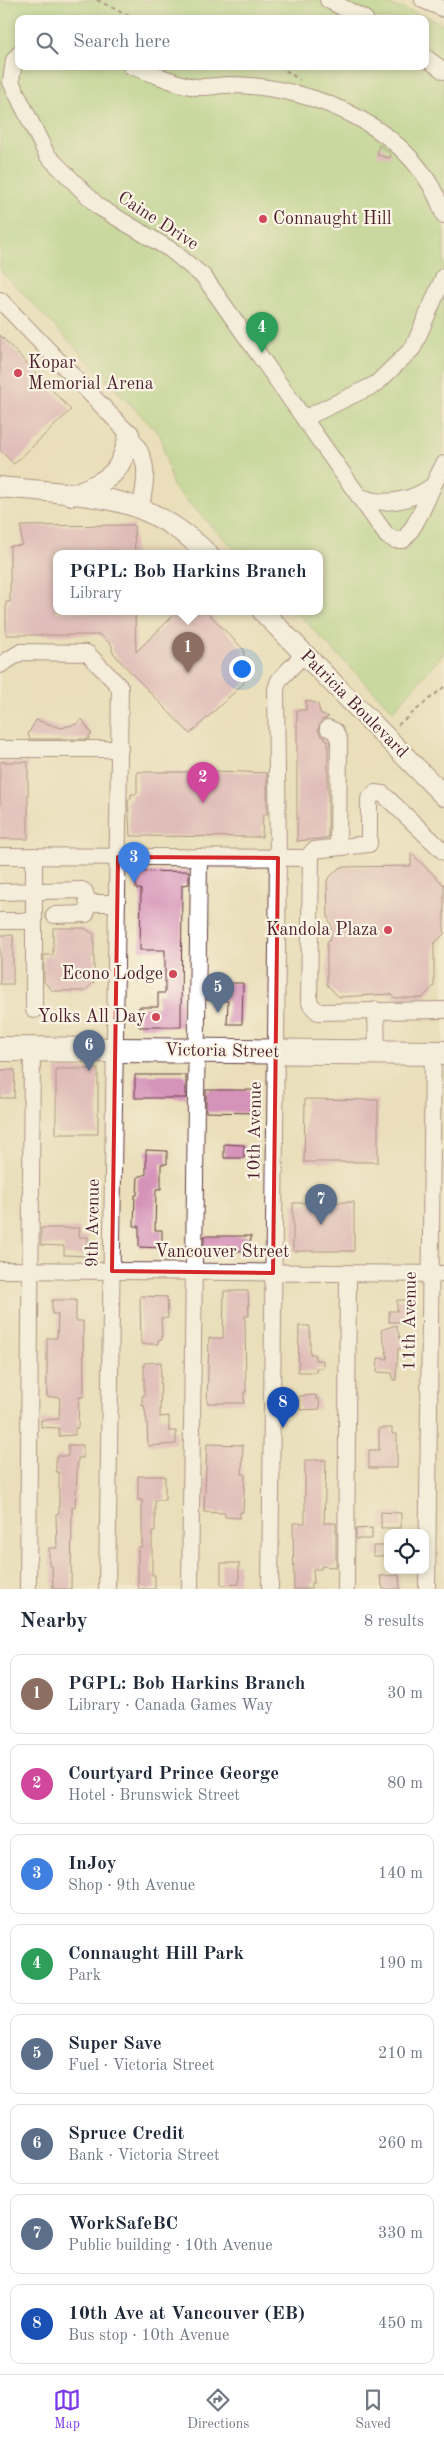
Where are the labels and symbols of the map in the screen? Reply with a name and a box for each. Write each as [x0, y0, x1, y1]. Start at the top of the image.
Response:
street label: Caine Drive [114, 188, 202, 254]
place label: Connaught Hill [273, 210, 392, 228]
marker: Connaught Hill [257, 213, 269, 225]
pin: 4 [246, 312, 278, 353]
place label: Kopar Memorial Arena [28, 354, 154, 393]
marker: Kopar Memorial Arena [12, 367, 24, 379]
pin: 1 [172, 632, 204, 673]
street label: Patricia Boulevard [297, 647, 411, 761]
your location [229, 656, 255, 682]
pin: 2 [187, 762, 219, 803]
pin: 3 [118, 842, 150, 883]
place label: Kandola Plaza [266, 921, 378, 939]
marker: Kandola Plaza [382, 924, 394, 936]
place label: Econo Lodge [62, 965, 163, 983]
marker: Econo Lodge [167, 968, 179, 980]
pin: 5 [202, 972, 234, 1013]
place label: Yolks All Day [37, 1008, 146, 1026]
marker: Yolks All Day [150, 1011, 162, 1023]
pin: 6 [73, 1030, 105, 1071]
street label: Victoria Street [164, 1041, 280, 1061]
street label: 10th Avenue [245, 1081, 265, 1181]
street label: 9th Avenue [83, 1178, 103, 1268]
pin: 7 [305, 1184, 337, 1225]
street label: Vancouver Street [155, 1243, 289, 1261]
street label: 11th Avenue [400, 1271, 420, 1371]
pin: 8 [267, 1387, 299, 1428]

